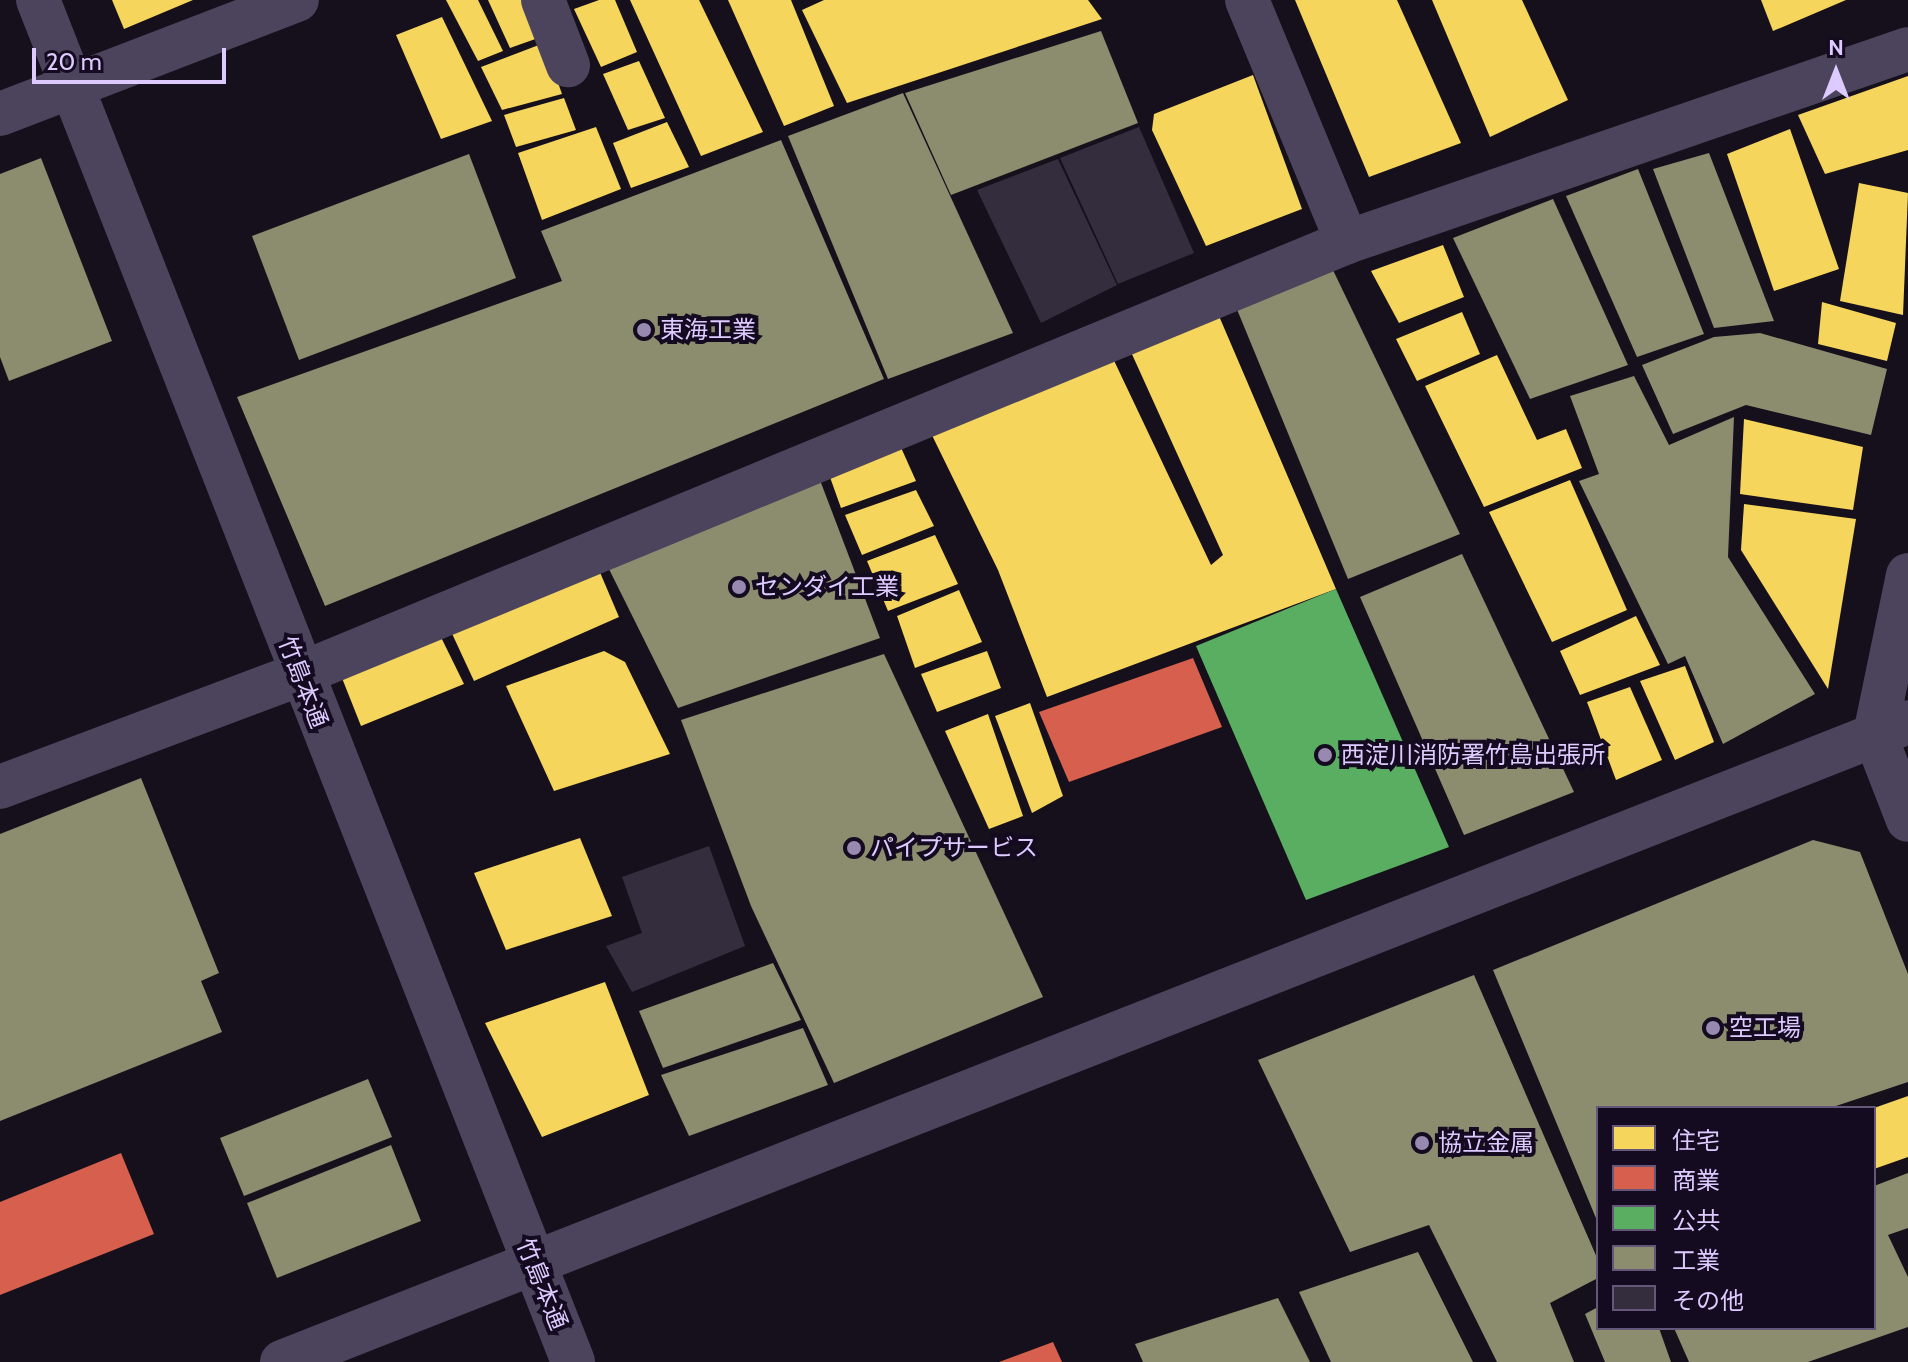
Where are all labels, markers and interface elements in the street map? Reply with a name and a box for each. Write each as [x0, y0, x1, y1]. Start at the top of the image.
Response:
scale bar [36, 32, 230, 82]
north arrow [1796, 32, 1876, 112]
text: N [1828, 34, 1844, 61]
text: 20 m [46, 47, 102, 76]
place label: 東海工業 [660, 316, 756, 344]
marker: 東海工業 [635, 321, 653, 339]
place label: センダイ工業 [755, 573, 899, 601]
marker: センダイ工業 [730, 578, 748, 596]
street label: 竹島本通 [272, 632, 334, 732]
place label: 西淀川消防署竹島出張所 [1341, 741, 1605, 769]
marker: 西淀川消防署竹島出張所 [1316, 746, 1334, 764]
place label: パイプサービス [870, 834, 1038, 862]
marker: パイプサービス [845, 839, 863, 857]
place label: 空工場 [1729, 1014, 1801, 1042]
marker: 空工場 [1704, 1019, 1722, 1037]
legend [1596, 1106, 1876, 1330]
text: 住宅 [1672, 1126, 1720, 1155]
place label: 協立金属 [1438, 1129, 1534, 1157]
marker: 協立金属 [1413, 1134, 1431, 1152]
text: 商業 [1672, 1166, 1720, 1195]
text: 公共 [1672, 1206, 1720, 1235]
street label: 竹島本通 [511, 1234, 573, 1334]
text: 工業 [1672, 1246, 1720, 1275]
text: その他 [1672, 1286, 1744, 1315]

